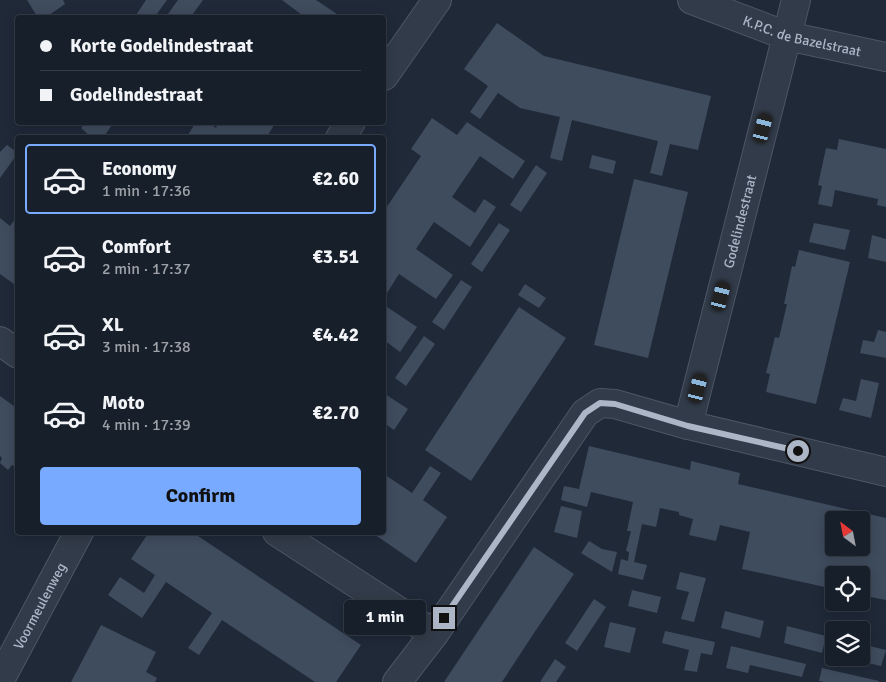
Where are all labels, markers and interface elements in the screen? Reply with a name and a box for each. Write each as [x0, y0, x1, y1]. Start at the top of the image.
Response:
street label: K.P.C. de Bazelstraat [740, 12, 863, 60]
text: Korte Godelindestraat [70, 34, 253, 58]
text: Godelindestraat [70, 83, 203, 107]
car [752, 112, 773, 144]
icon: car [42, 157, 87, 202]
text: Economy [102, 157, 176, 181]
text: €2.60 [313, 167, 359, 191]
street label: Godelindestraat [720, 173, 760, 270]
text: 1 min · 17:36 [102, 181, 191, 201]
icon: car [42, 235, 87, 280]
text: Comfort [102, 235, 171, 259]
text: €3.51 [313, 245, 359, 269]
text: 2 min · 17:37 [102, 259, 191, 279]
car [710, 280, 731, 312]
icon: car [42, 313, 87, 358]
text: XL [102, 313, 124, 337]
text: €4.42 [313, 323, 359, 347]
text: 3 min · 17:38 [102, 337, 191, 357]
car [687, 372, 708, 404]
icon: car [42, 391, 87, 436]
text: Moto [102, 391, 145, 415]
text: €2.70 [313, 401, 359, 425]
text: 4 min · 17:39 [102, 415, 191, 435]
route start [787, 440, 809, 462]
button: Confirm [40, 467, 361, 525]
north arrow [825, 511, 870, 556]
map controls [825, 511, 870, 666]
street label: Voormeulenweg [10, 560, 70, 652]
button: locate [825, 566, 870, 611]
callout: 1 min [344, 600, 426, 636]
text: 1 min [366, 607, 404, 627]
route end [433, 607, 455, 629]
button: layers [825, 621, 870, 666]

